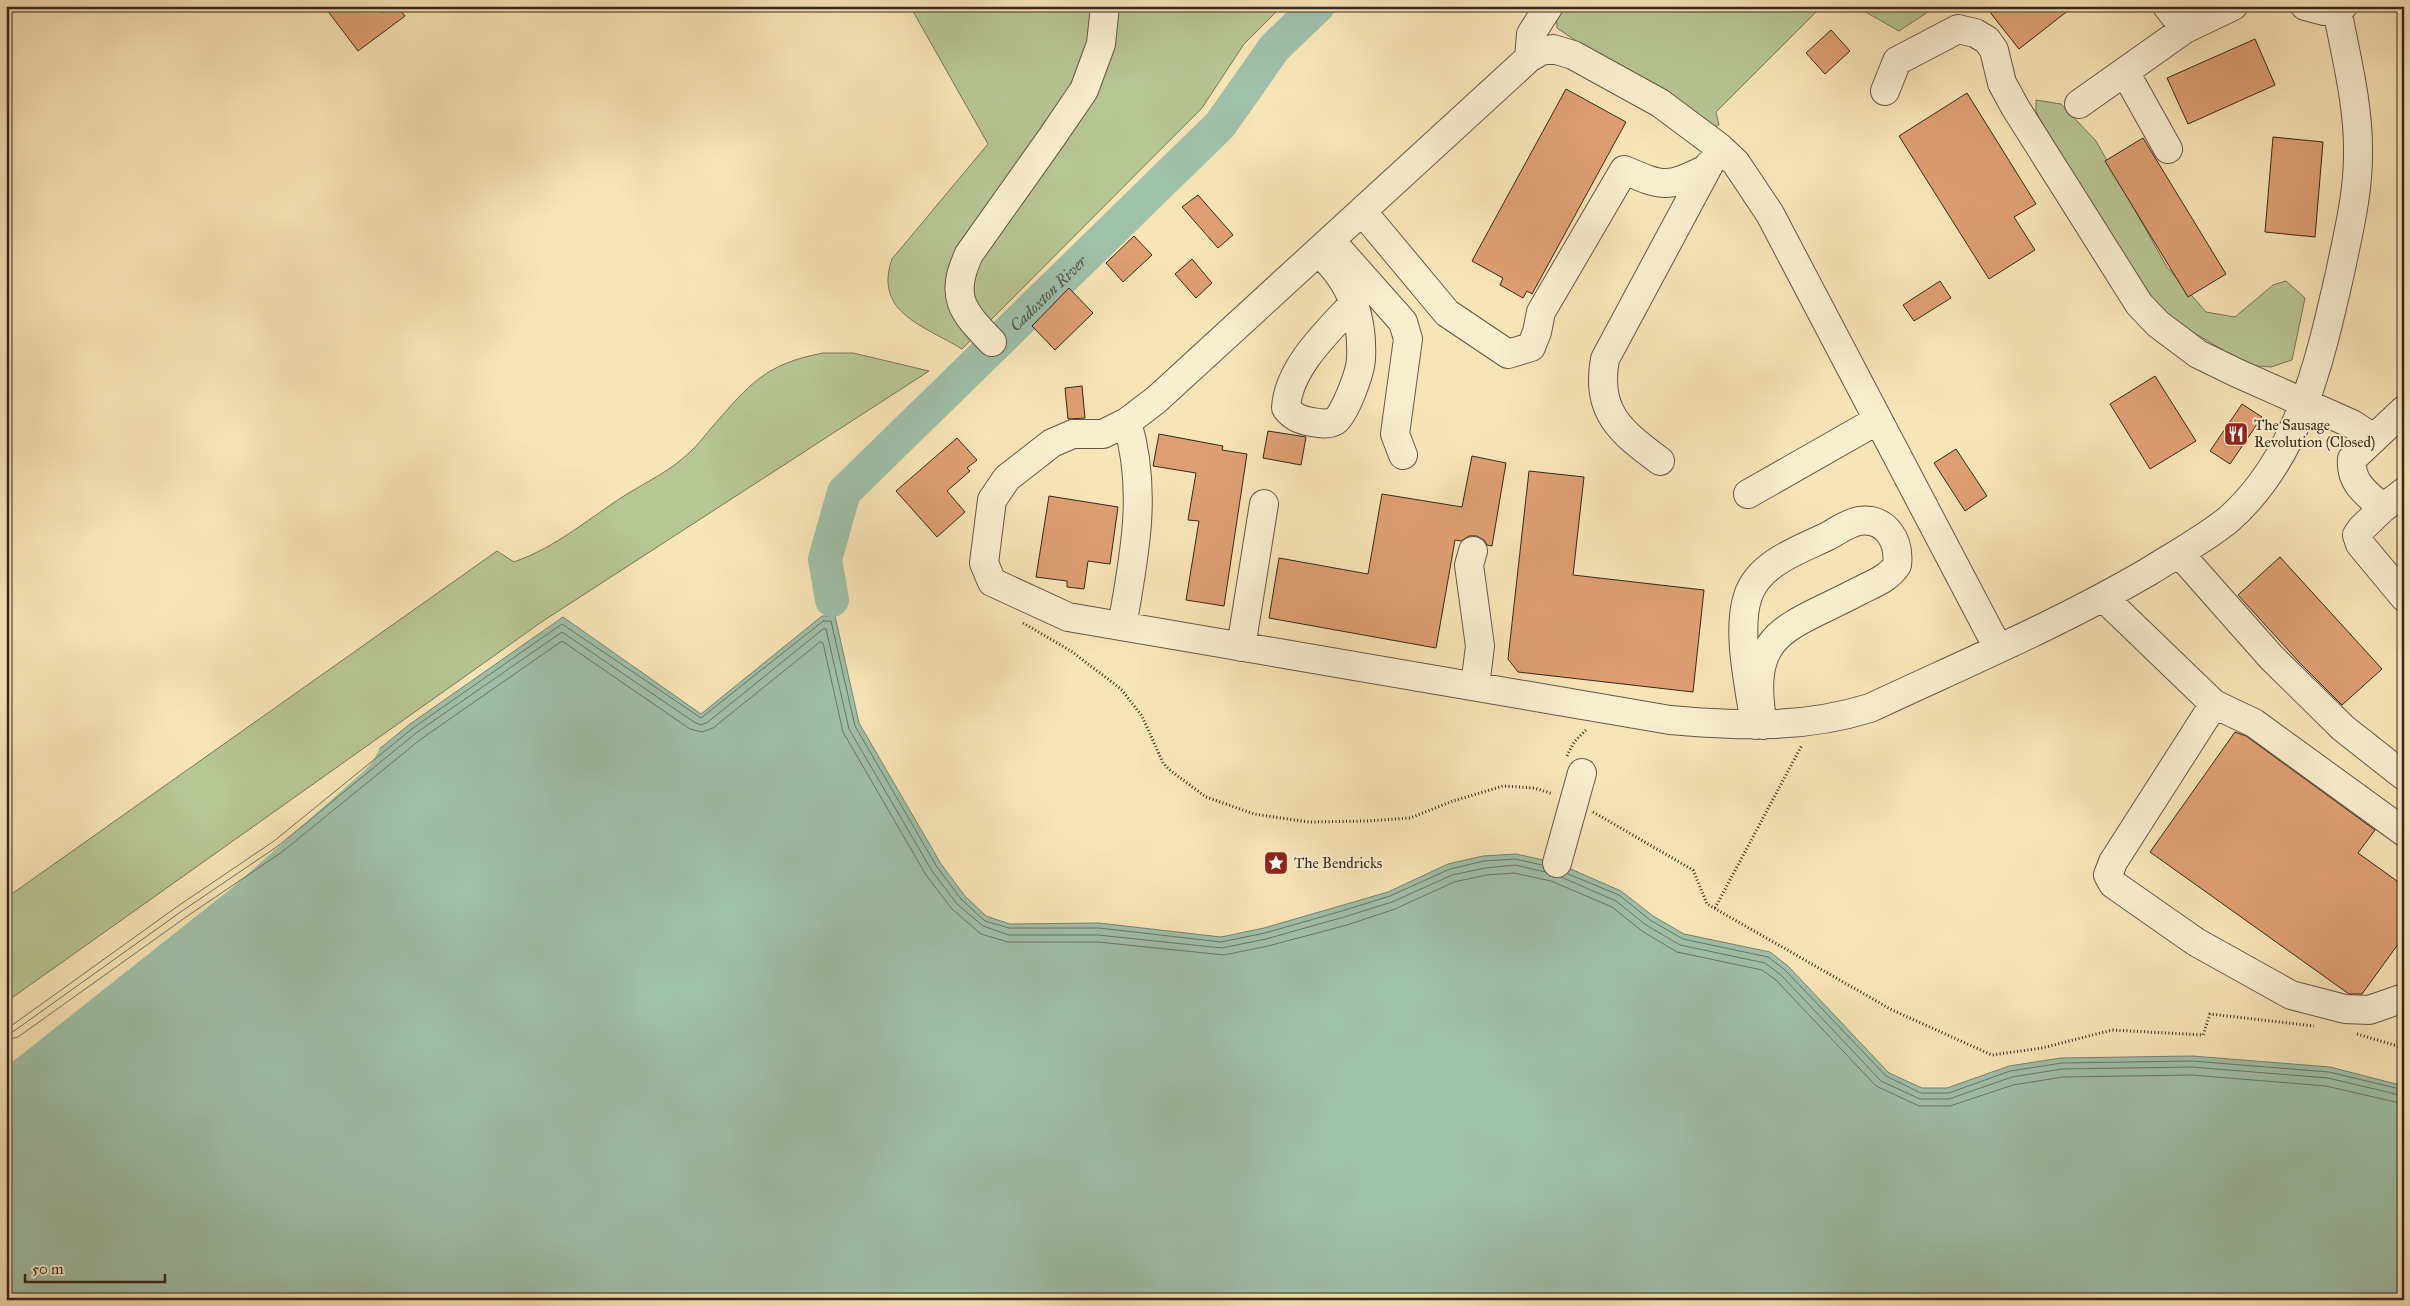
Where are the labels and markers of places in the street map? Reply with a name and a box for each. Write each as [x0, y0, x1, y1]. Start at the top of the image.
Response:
place label: The Sausage Revolution (Closed) [2254, 416, 2375, 452]
restaurant icon: The Sausage Revolution (Closed) [2223, 421, 2249, 447]
place icon: The Bendricks [1263, 850, 1289, 876]
place label: The Bendricks [1294, 854, 1382, 872]

